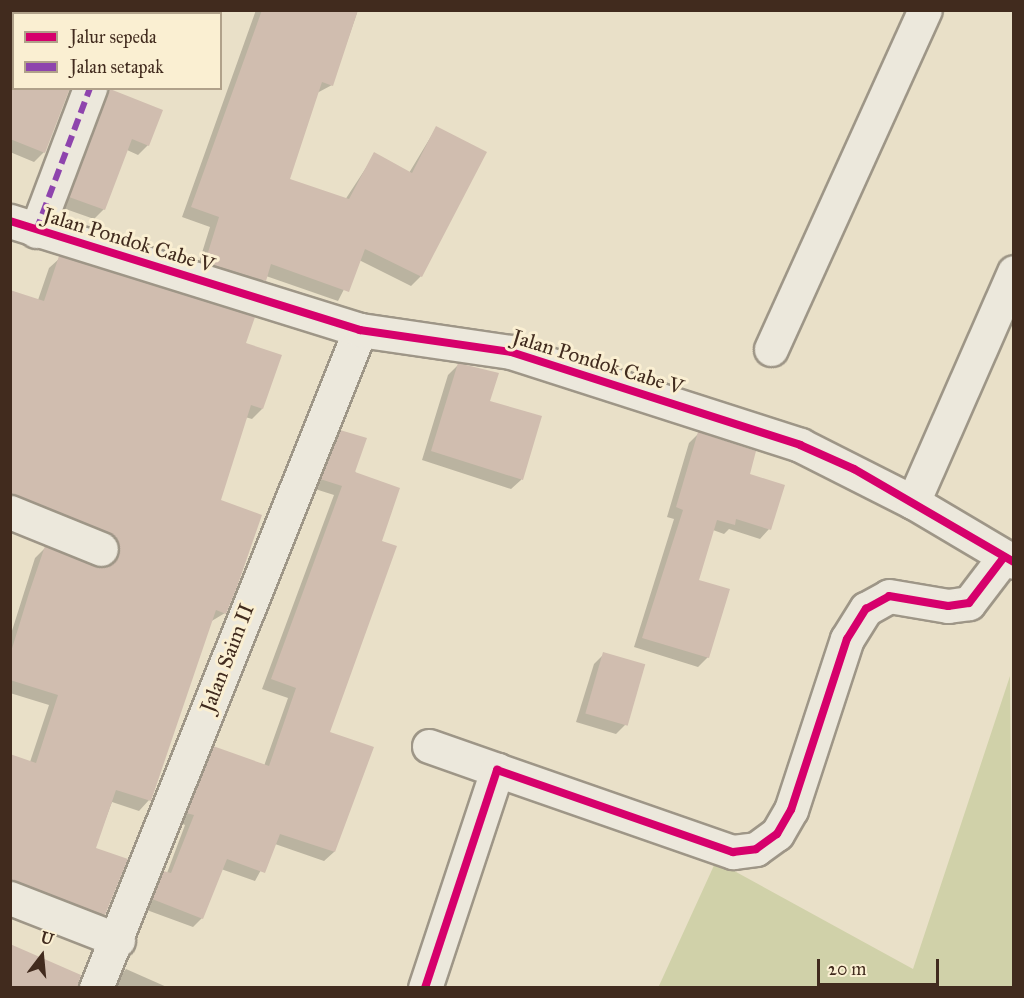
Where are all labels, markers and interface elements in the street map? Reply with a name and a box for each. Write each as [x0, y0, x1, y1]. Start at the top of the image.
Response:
legend [12, 12, 222, 90]
text: Jalur sepeda [70, 26, 157, 48]
text: Jalan setapak [70, 56, 164, 78]
street label: Jalan Pondok Cabe V [40, 202, 218, 278]
street label: Jalan Pondok Cabe V [509, 324, 687, 400]
street label: Jalan Saim II [195, 600, 259, 716]
north arrow [12, 926, 72, 986]
text: U [38, 927, 56, 949]
scale bar [820, 947, 942, 985]
text: 20 m [828, 958, 866, 980]

